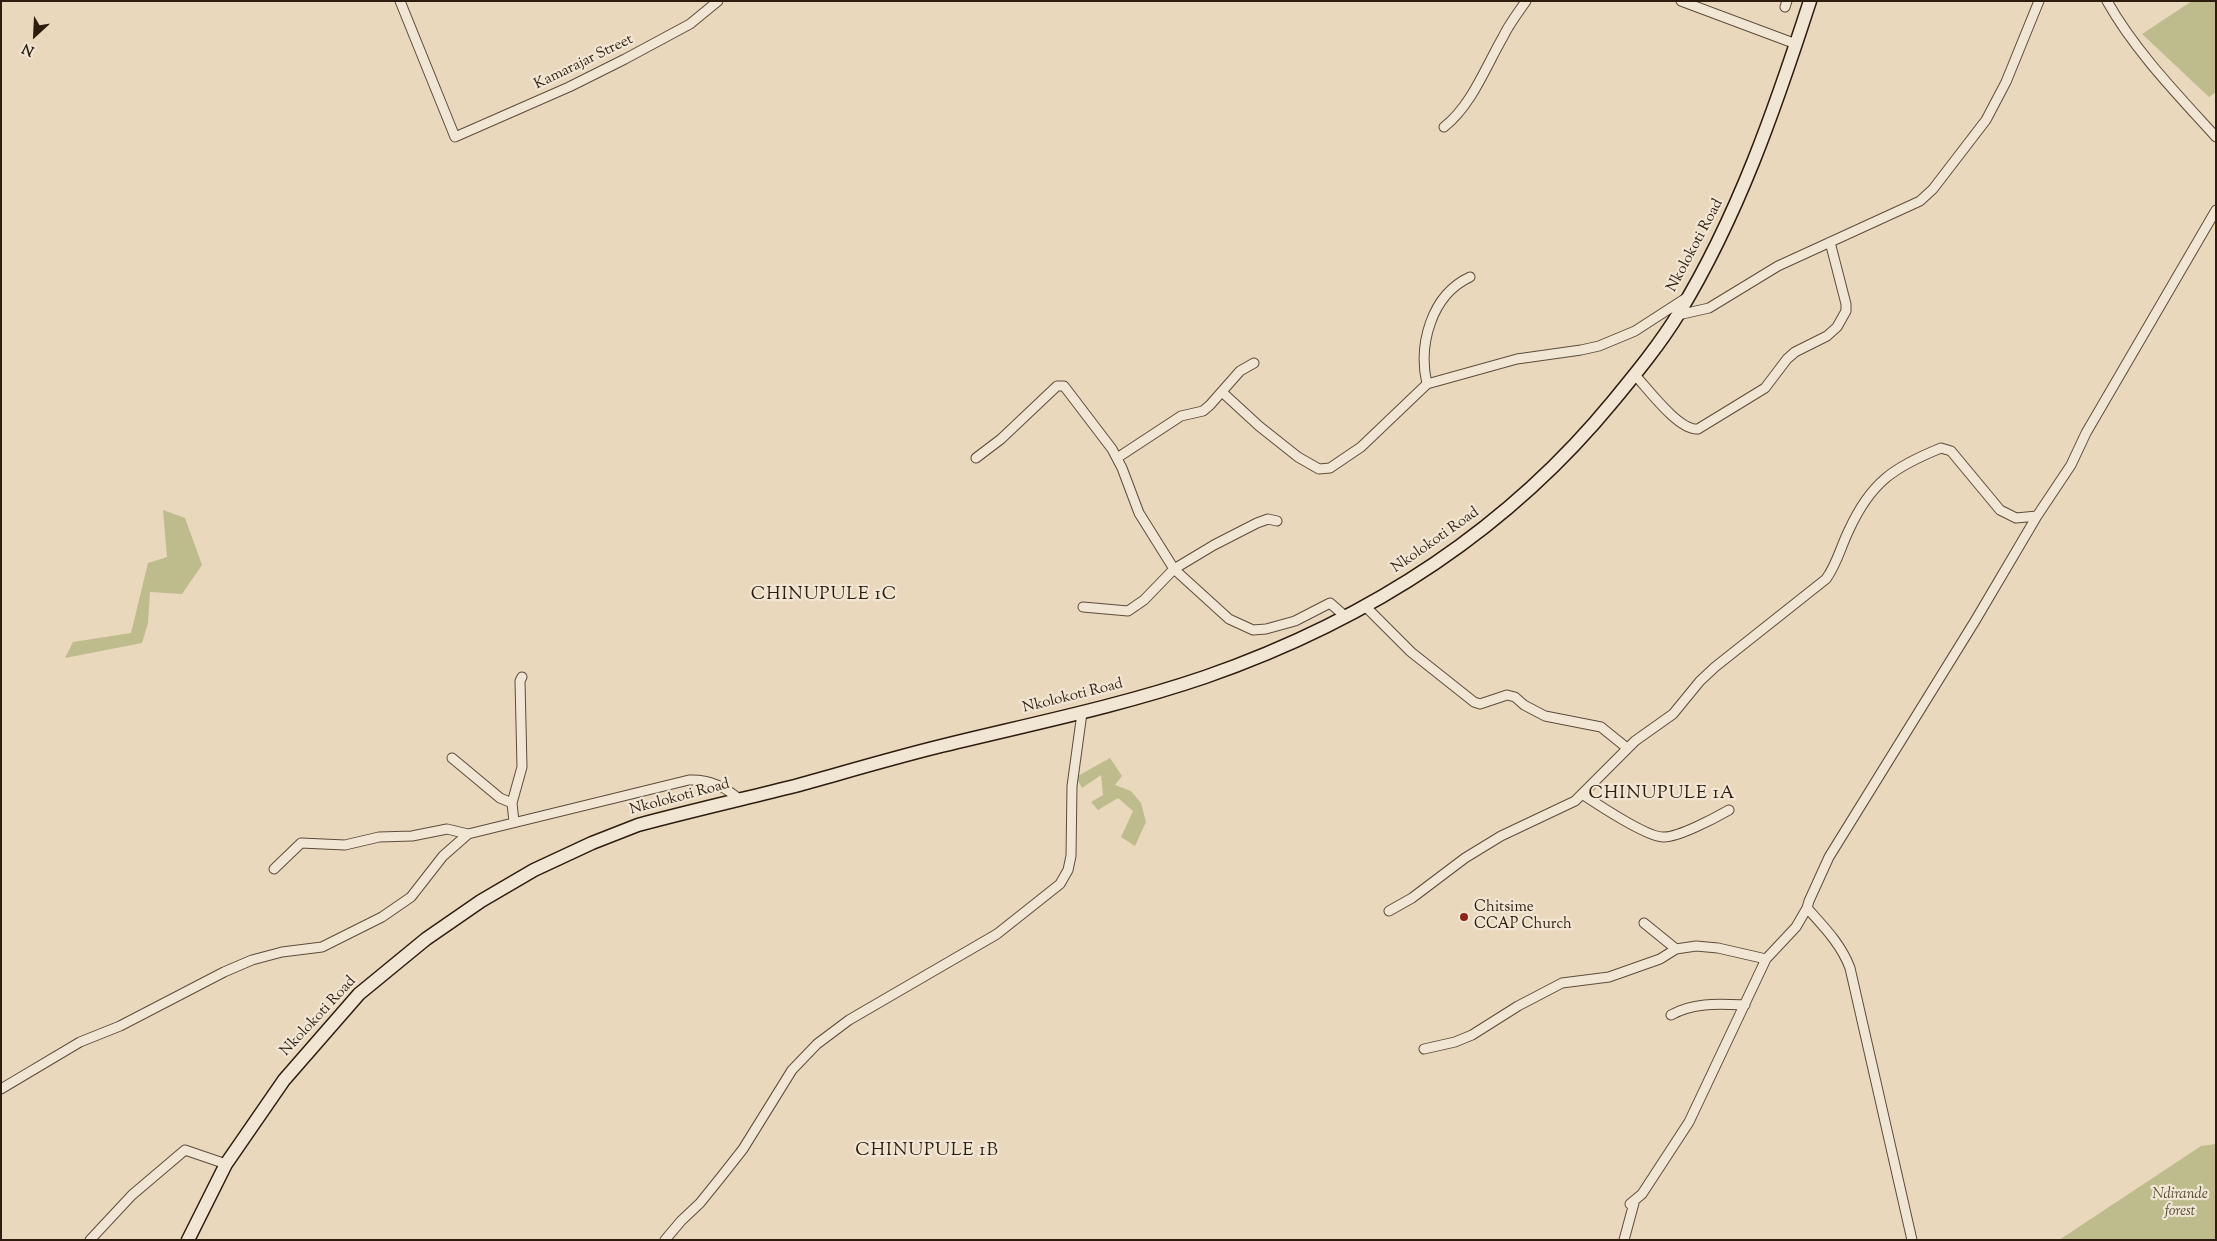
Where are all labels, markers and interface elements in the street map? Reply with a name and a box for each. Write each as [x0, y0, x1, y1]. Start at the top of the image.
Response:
north arrow [10, 10, 60, 60]
street label: Kamarajar Street [532, 31, 636, 95]
text: N [19, 37, 38, 60]
street label: Nkolokoti Road [1664, 196, 1728, 296]
street label: Nkolokoti Road [1389, 504, 1483, 578]
district label: CHINUPULE 1C [749, 585, 899, 607]
street label: Nkolokoti Road [1021, 676, 1125, 718]
street label: Nkolokoti Road [628, 776, 732, 820]
district label: CHINUPULE 1A [1587, 784, 1737, 806]
place label: Chitsime CCAP Church [1474, 899, 1572, 934]
marker: Chitsime CCAP Church [1458, 911, 1470, 923]
street label: Nkolokoti Road [277, 973, 361, 1061]
district label: CHINUPULE 1B [854, 1141, 1000, 1163]
park label: Ndirande forest [2152, 1186, 2208, 1221]

